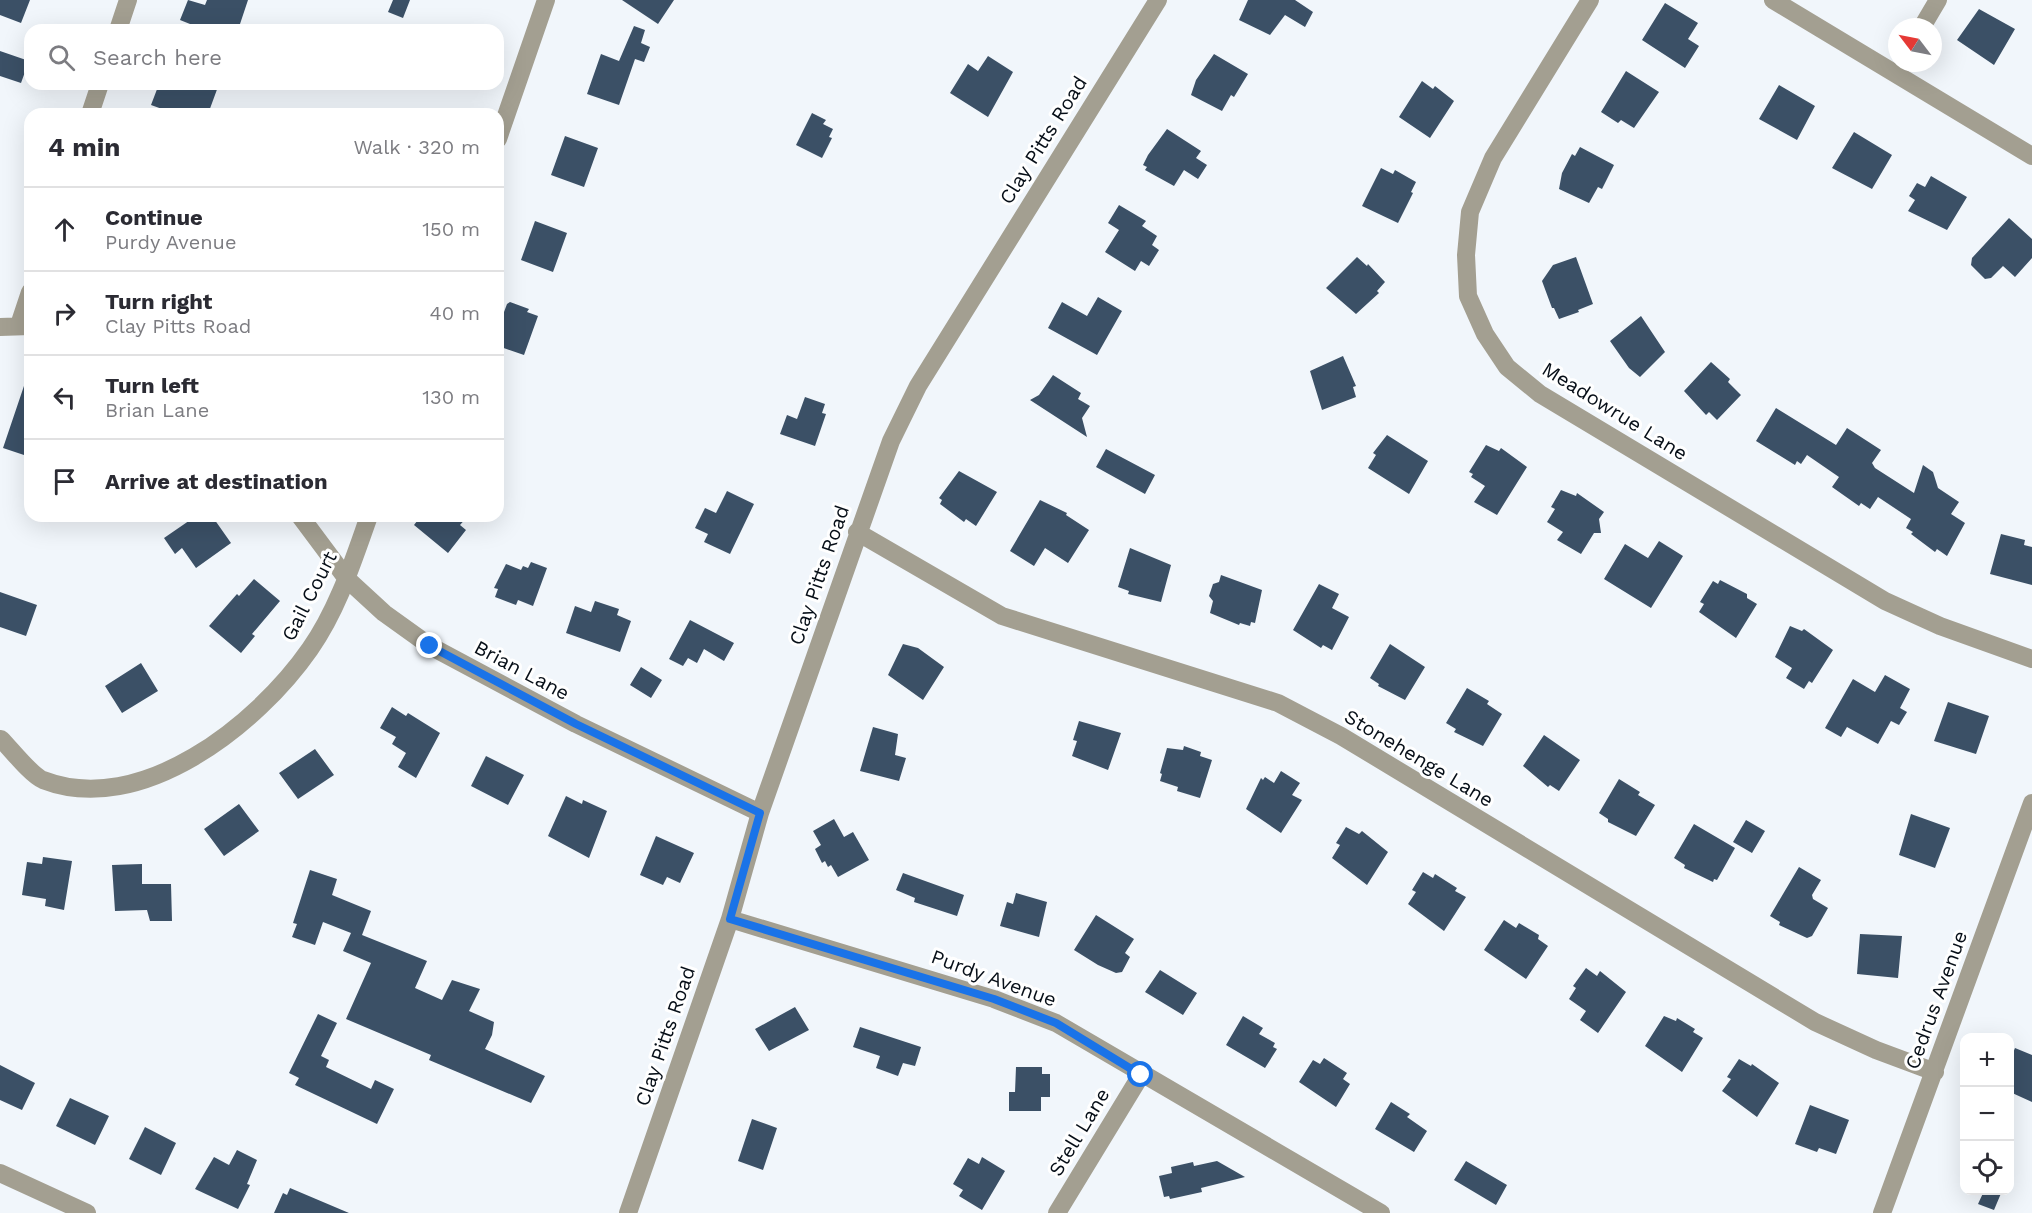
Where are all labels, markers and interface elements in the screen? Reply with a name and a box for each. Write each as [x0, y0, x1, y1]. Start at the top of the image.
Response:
north arrow [1888, 18, 1942, 72]
search box [24, 24, 504, 90]
icon: search [45, 41, 78, 74]
text: Search here [93, 45, 222, 70]
street label: Clay Pitts Road [994, 72, 1092, 208]
text: 4 min [48, 132, 120, 162]
text: Walk · 320 m [353, 135, 480, 159]
text: Continue [105, 205, 203, 230]
icon: ahead [48, 213, 81, 246]
text: 150 m [422, 217, 480, 241]
text: Purdy Avenue [105, 230, 237, 254]
text: Turn right [105, 289, 212, 314]
icon: right [48, 297, 81, 330]
text: 40 m [429, 301, 480, 325]
text: Clay Pitts Road [105, 314, 251, 338]
street label: Meadowrue Lane [1538, 357, 1692, 465]
text: Turn left [105, 373, 199, 398]
icon: left [48, 381, 81, 414]
text: 130 m [422, 385, 480, 409]
text: Brian Lane [105, 398, 209, 422]
icon: arrive [48, 465, 81, 498]
text: Arrive at destination [105, 469, 328, 494]
street label: Clay Pitts Road [784, 502, 854, 648]
street label: Gail Court [276, 547, 342, 645]
route end [416, 632, 442, 658]
street label: Brian Lane [470, 635, 574, 705]
street label: Stonehenge Lane [1340, 704, 1498, 812]
street label: Cedrus Avenue [1900, 927, 1972, 1073]
street label: Purdy Avenue [928, 944, 1060, 1012]
street label: Clay Pitts Road [630, 963, 700, 1109]
map controls [1960, 1033, 2014, 1195]
button: + [1960, 1033, 2014, 1087]
route start [1127, 1061, 1153, 1087]
street label: Stell Lane [1043, 1084, 1115, 1180]
button: − [1960, 1087, 2014, 1141]
button: locate [1960, 1141, 2014, 1195]

